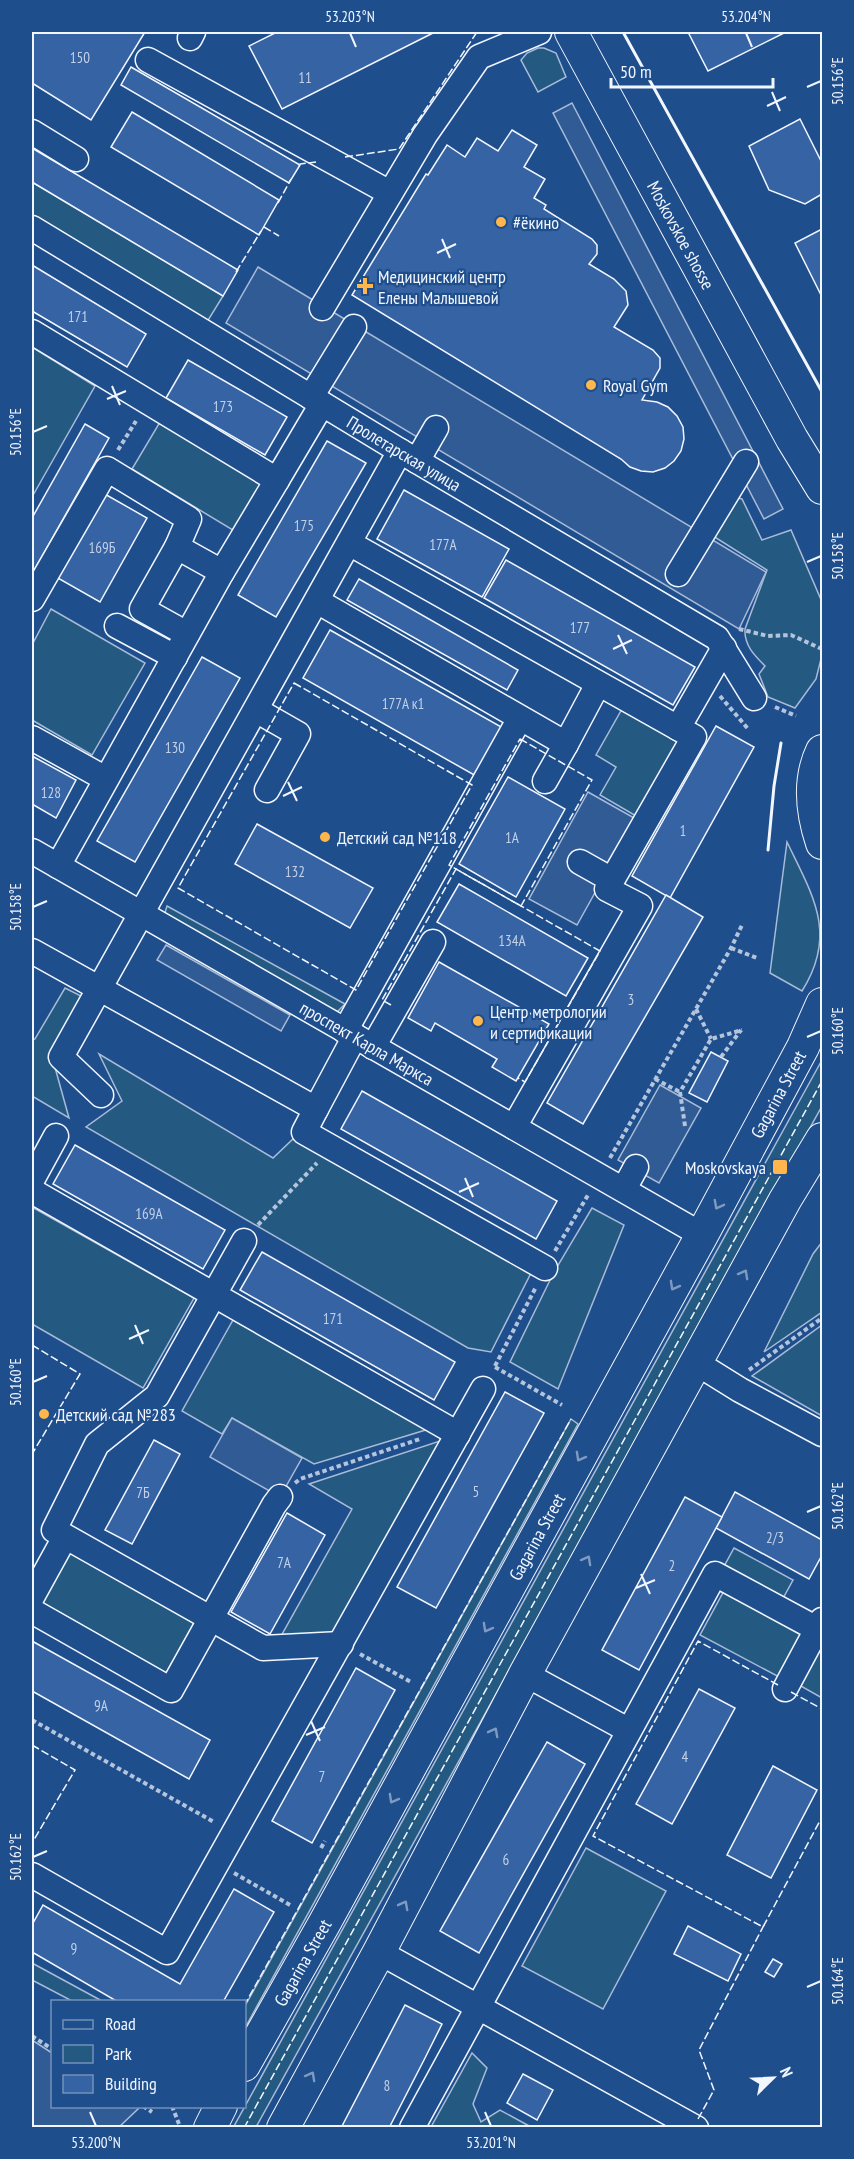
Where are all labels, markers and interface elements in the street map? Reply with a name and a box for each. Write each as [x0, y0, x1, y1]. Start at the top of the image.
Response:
text: 53.203°N [325, 7, 375, 26]
text: 53.204°N [721, 7, 771, 26]
house number: 150 [70, 48, 90, 67]
scale bar [611, 51, 773, 89]
text: 50.156°E [828, 57, 847, 105]
text: 50 m [620, 60, 652, 83]
house number: 11 [298, 68, 312, 87]
street label: Moskovskoe shosse [642, 177, 720, 293]
place label: #ёкино [513, 211, 559, 234]
marker: #ёкино [494, 215, 508, 229]
place label: Медицинский центр Елены Малышевой [378, 265, 506, 309]
marker: Медицинский центр Елены Малышевой [356, 277, 374, 295]
house number: 171 [68, 307, 88, 326]
place label: Royal Gym [603, 374, 668, 397]
marker: Royal Gym [584, 378, 598, 392]
house number: 173 [213, 397, 233, 416]
text: 50.156°E [6, 408, 25, 456]
street label: Пролетарская улица [343, 410, 465, 496]
house number: 175 [294, 516, 314, 535]
text: 50.158°E [828, 532, 847, 580]
house number: 177А [429, 535, 458, 554]
house number: 169Б [89, 538, 116, 557]
house number: 177 [570, 618, 590, 637]
house number: 177А к1 [382, 694, 424, 713]
house number: 130 [165, 738, 185, 757]
house number: 128 [41, 783, 61, 802]
house number: 1 [680, 821, 686, 840]
place label: Детский сад №118 [337, 826, 457, 849]
house number: 1А [505, 828, 520, 847]
marker: Детский сад №118 [318, 830, 332, 844]
house number: 132 [285, 862, 305, 881]
text: 50.158°E [6, 883, 25, 931]
house number: 134А [498, 931, 527, 950]
house number: 3 [628, 990, 634, 1009]
street label: проспект Карла Маркса [296, 996, 438, 1090]
place label: Центр метрологии и сертификации [490, 1000, 607, 1044]
text: 50.160°E [828, 1007, 847, 1055]
marker: Центр метрологии и сертификации [471, 1014, 485, 1028]
street label: Gagarina Street [745, 1046, 811, 1142]
place label: Moskovskaya [685, 1156, 766, 1179]
marker: Moskovskaya [771, 1158, 789, 1176]
one-way arrow [714, 1199, 725, 1209]
house number: 169А [135, 1204, 164, 1223]
one-way arrow [737, 1270, 748, 1280]
one-way arrow [670, 1280, 681, 1290]
house number: 171 [323, 1309, 343, 1328]
text: 50.160°E [6, 1358, 25, 1406]
place label: Детский сад №283 [56, 1403, 176, 1426]
marker: Детский сад №283 [37, 1407, 51, 1421]
one-way arrow [576, 1451, 587, 1461]
house number: 5 [473, 1482, 479, 1501]
text: 50.162°E [828, 1482, 847, 1530]
house number: 7Б [136, 1483, 150, 1502]
street label: Gagarina Street [503, 1489, 570, 1584]
house number: 2/3 [766, 1528, 784, 1547]
house number: 7А [277, 1553, 292, 1572]
one-way arrow [580, 1556, 591, 1567]
house number: 2 [669, 1556, 675, 1575]
one-way arrow [483, 1622, 494, 1632]
house number: 9А [94, 1696, 109, 1715]
one-way arrow [487, 1728, 498, 1738]
house number: 4 [682, 1747, 689, 1766]
house number: 7 [319, 1767, 325, 1786]
one-way arrow [389, 1793, 400, 1803]
text: 50.162°E [6, 1833, 25, 1881]
house number: 6 [503, 1850, 510, 1869]
one-way arrow [397, 1900, 408, 1911]
street label: Gagarina Street [269, 1915, 336, 2010]
house number: 9 [71, 1939, 77, 1958]
text: 50.164°E [828, 1957, 847, 2005]
legend [51, 2000, 246, 2108]
text: Road [105, 2012, 136, 2035]
text: Park [105, 2042, 132, 2065]
north arrow [743, 2048, 803, 2108]
text: N [776, 2064, 798, 2080]
text: Building [105, 2072, 157, 2095]
one-way arrow [304, 2072, 315, 2082]
house number: 8 [384, 2076, 390, 2095]
text: 53.200°N [71, 2133, 121, 2152]
text: 53.201°N [466, 2133, 516, 2152]

